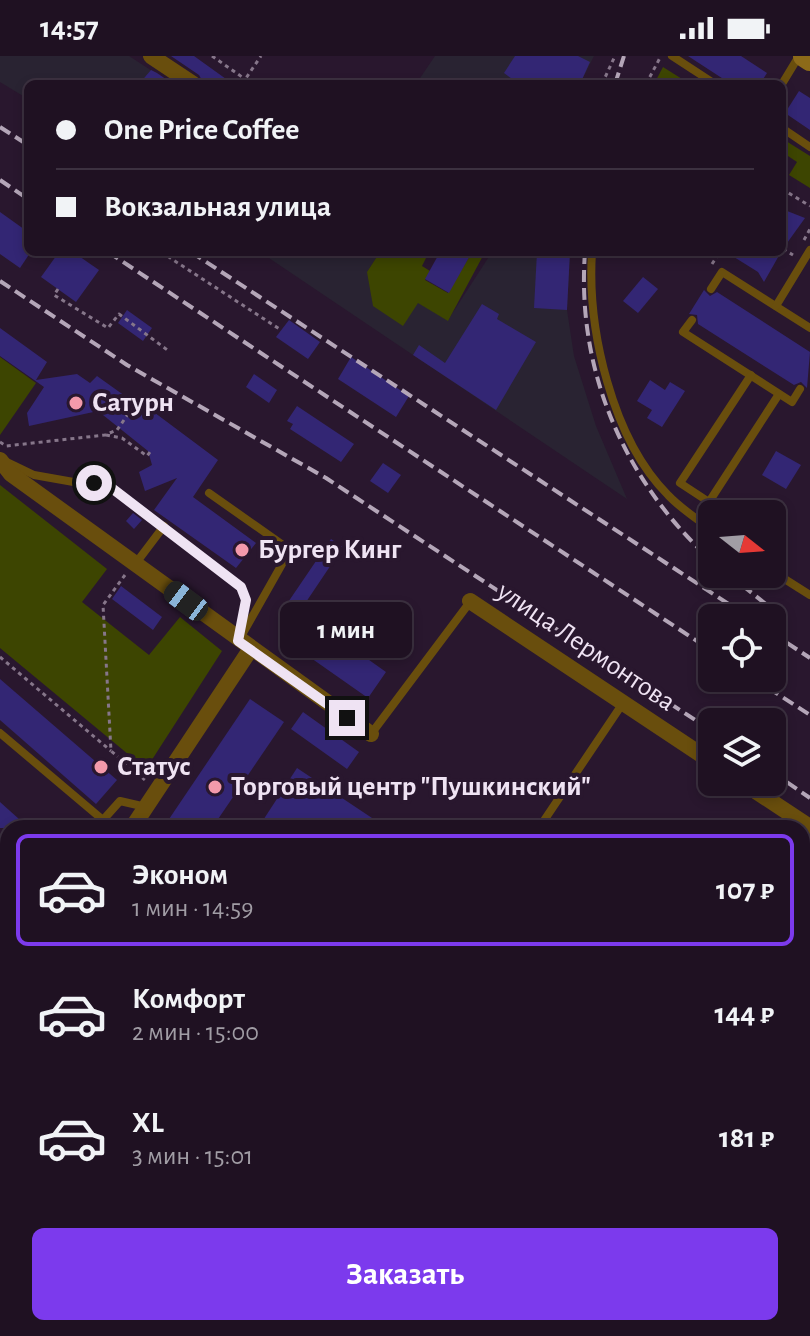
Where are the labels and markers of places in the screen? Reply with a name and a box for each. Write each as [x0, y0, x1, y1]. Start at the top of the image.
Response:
place label: Сатурн [92, 389, 174, 417]
marker: Сатурн [67, 394, 85, 412]
place label: Бургер Кинг [258, 536, 402, 564]
marker: Бургер Кинг [233, 541, 251, 559]
place label: Статус [117, 753, 191, 781]
marker: Статус [92, 758, 110, 776]
place label: Торговый центр "Пушкинский" [231, 773, 591, 801]
marker: Торговый центр "Пушкинский" [206, 778, 224, 796]

